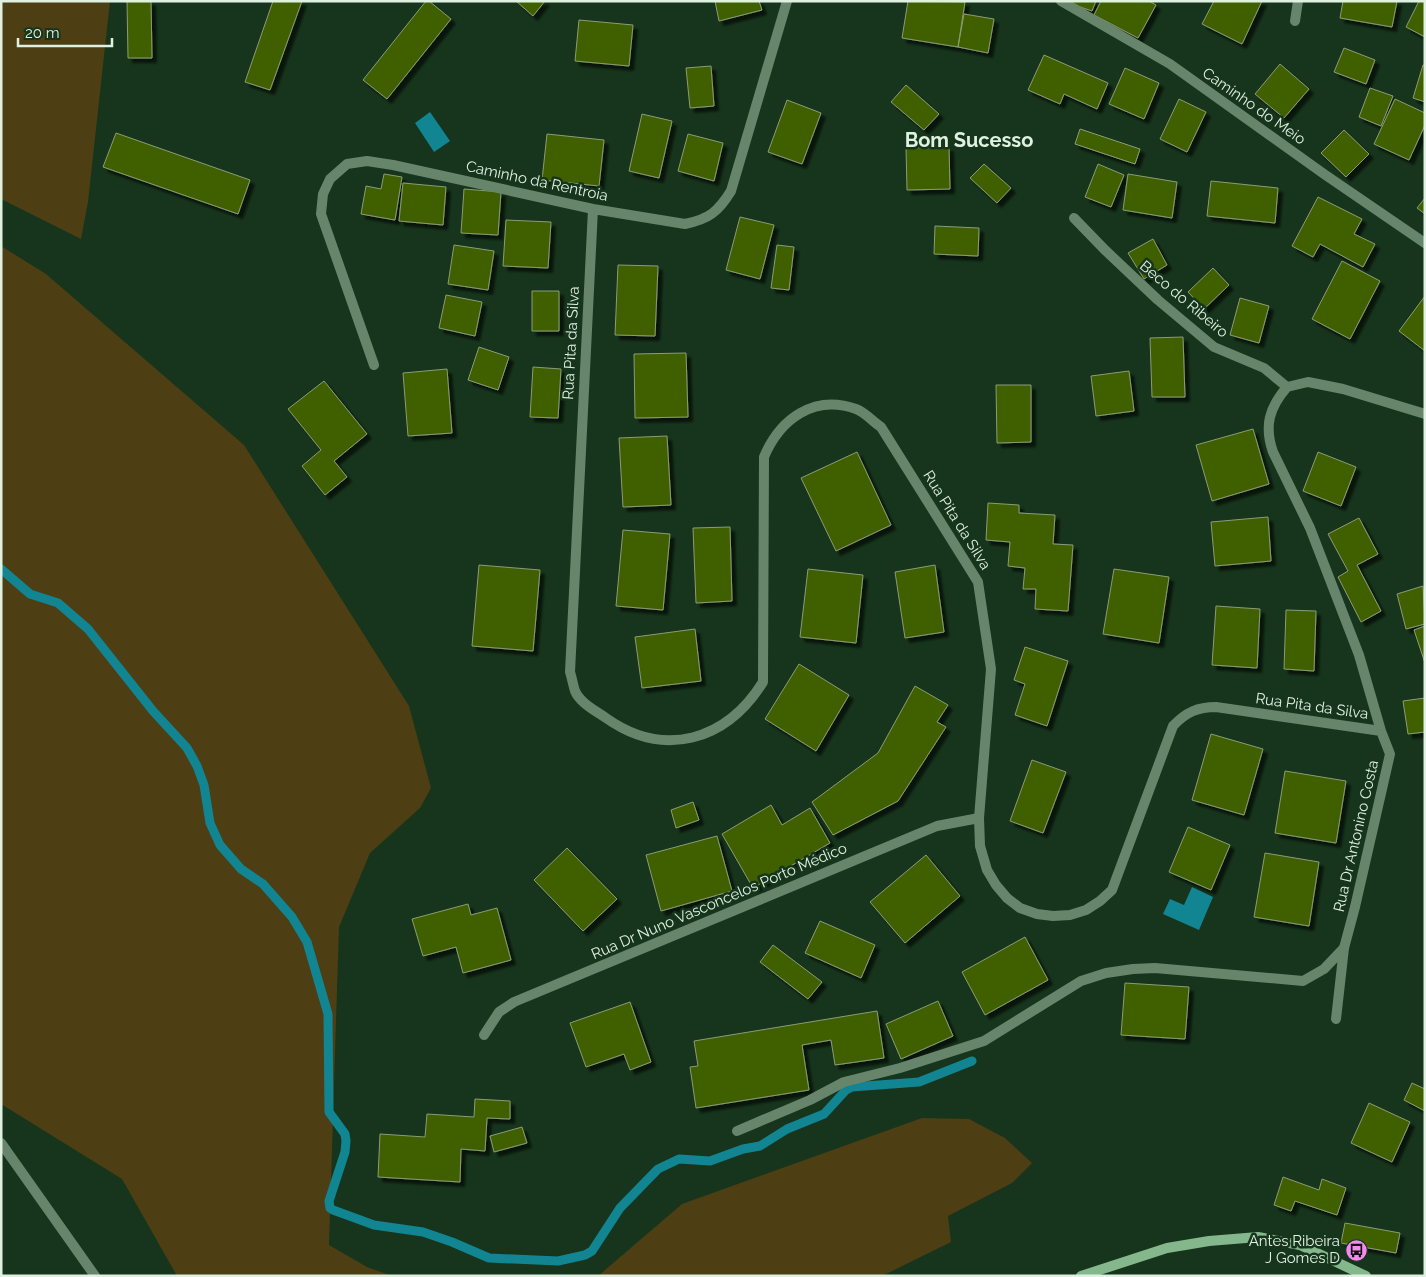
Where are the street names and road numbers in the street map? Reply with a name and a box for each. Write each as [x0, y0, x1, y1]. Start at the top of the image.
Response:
street label: Caminho do Meio [1199, 64, 1309, 148]
street label: Caminho da Rentroia [464, 157, 610, 205]
street label: Beco do Ribeiro [1136, 257, 1232, 341]
street label: Rua Pita da Silva [559, 286, 583, 400]
street label: Rua Pita da Silva [919, 467, 995, 573]
street label: Rua Pita da Silva [1254, 689, 1370, 723]
street label: Rua Dr Antonino Costa [1330, 758, 1382, 914]
street label: Rua Dr Nuno Vasconcelos Porto Médico [589, 839, 850, 963]

